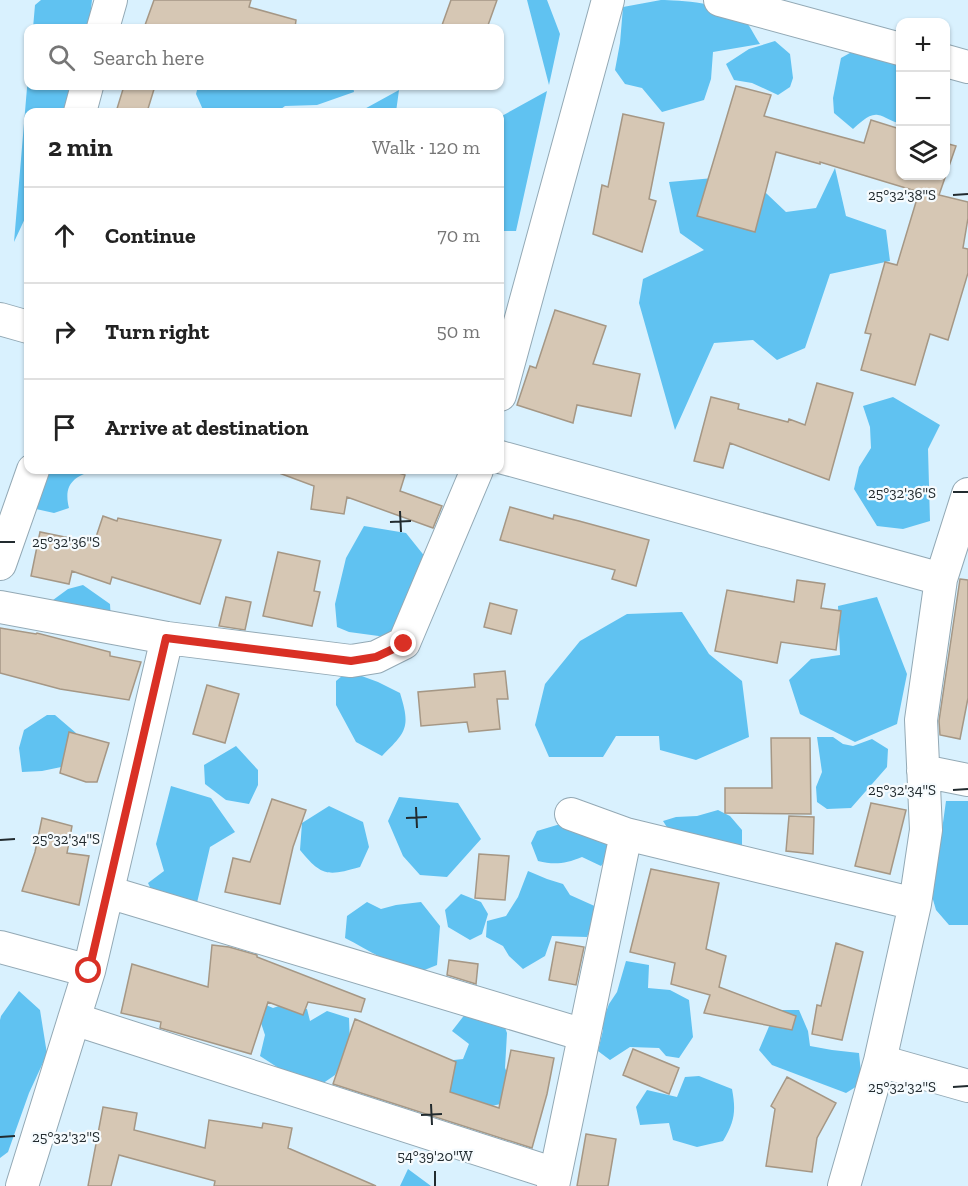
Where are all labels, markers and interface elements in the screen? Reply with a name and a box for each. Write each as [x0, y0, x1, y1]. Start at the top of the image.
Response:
map controls [896, 18, 950, 180]
button: + [896, 18, 950, 72]
search box [24, 24, 504, 90]
icon: search [45, 41, 78, 74]
text: Search here [93, 44, 204, 71]
button: − [896, 72, 950, 126]
button: layers [896, 126, 950, 180]
text: 2 min [48, 131, 113, 163]
text: Walk · 120 m [372, 135, 480, 159]
text: 25°32'38"S [868, 186, 936, 204]
icon: ahead [48, 219, 81, 252]
text: Continue [105, 222, 196, 249]
text: 70 m [437, 223, 480, 247]
icon: right [48, 315, 81, 348]
text: Turn right [105, 318, 209, 345]
text: 50 m [436, 319, 480, 343]
icon: arrive [48, 411, 81, 444]
text: Arrive at destination [105, 414, 308, 441]
text: 25°32'36"S [868, 484, 936, 502]
text: 25°32'36"S [32, 533, 100, 551]
route end [390, 630, 416, 656]
text: 25°32'34"S [868, 781, 936, 799]
text: 25°32'34"S [32, 830, 100, 848]
route start [75, 957, 101, 983]
text: 25°32'32"S [868, 1078, 936, 1096]
text: 25°32'32"S [32, 1128, 100, 1146]
text: 54°39'20"W [397, 1147, 473, 1165]

